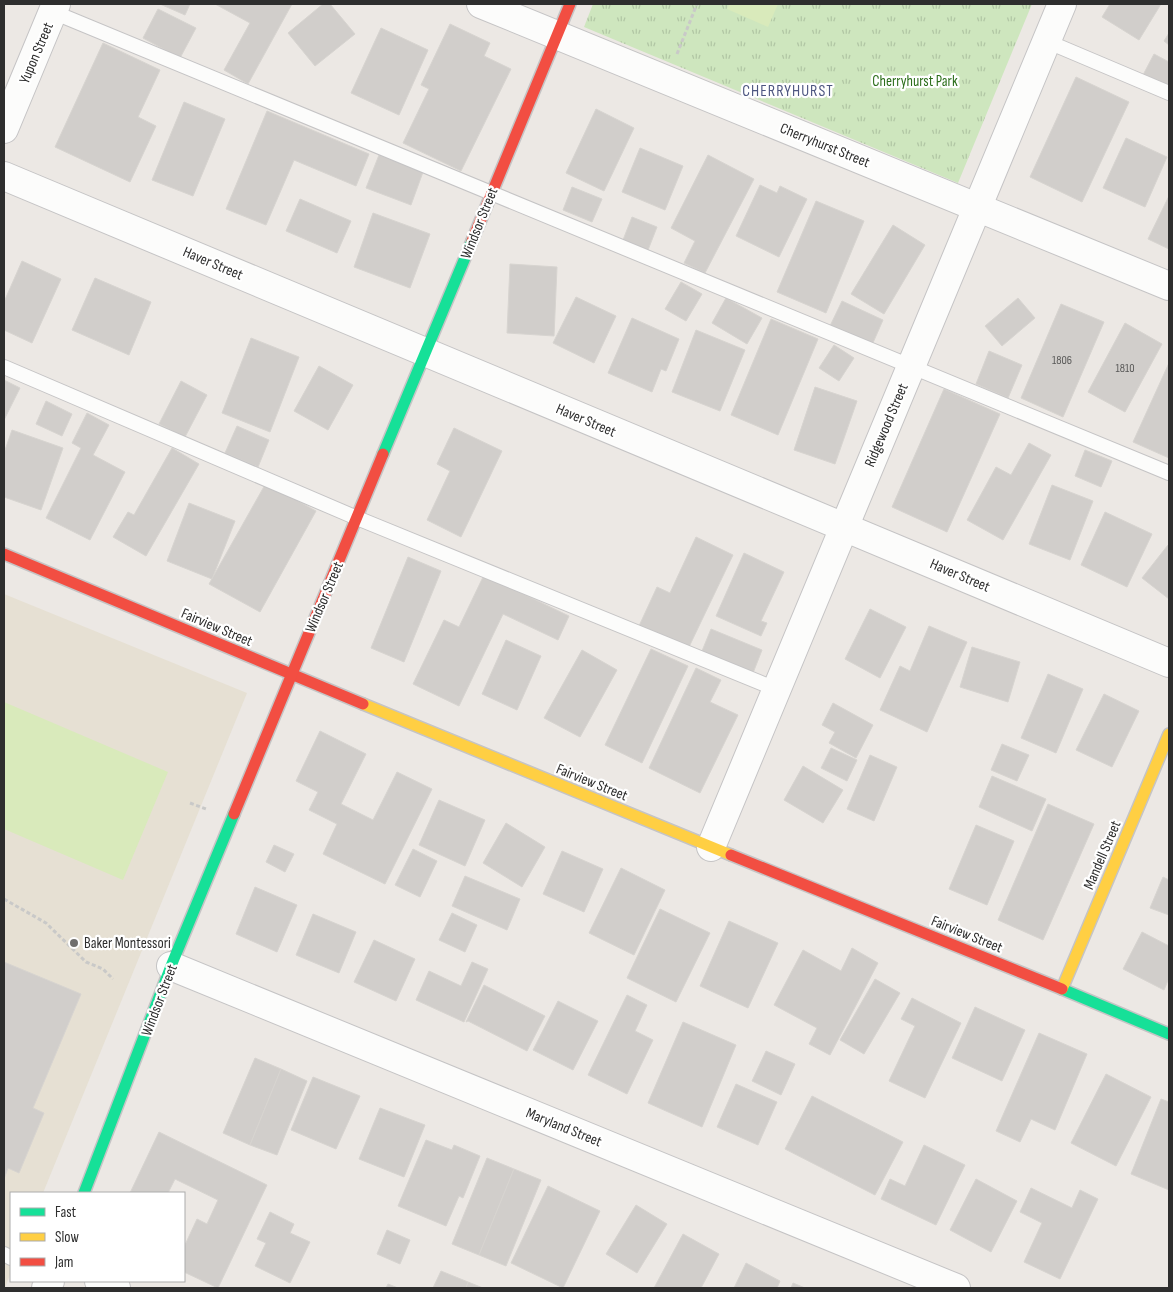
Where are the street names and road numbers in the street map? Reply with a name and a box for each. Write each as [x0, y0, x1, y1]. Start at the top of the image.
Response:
street label: Yupon Street [15, 19, 58, 87]
street label: Cherryhurst Street [777, 119, 873, 172]
street label: Windsor Street [457, 184, 503, 262]
street label: Haver Street [180, 242, 246, 285]
street label: Ridgewood Street [860, 380, 913, 470]
street label: Haver Street [553, 399, 619, 442]
street label: Haver Street [927, 554, 993, 597]
street label: Windsor Street [301, 558, 348, 636]
street label: Fairview Street [178, 604, 256, 651]
street label: Fairview Street [553, 760, 631, 806]
street label: Mandell Street [1079, 817, 1126, 893]
street label: Fairview Street [928, 912, 1006, 958]
street label: Windsor Street [137, 961, 182, 1039]
street label: Maryland Street [523, 1104, 605, 1151]

